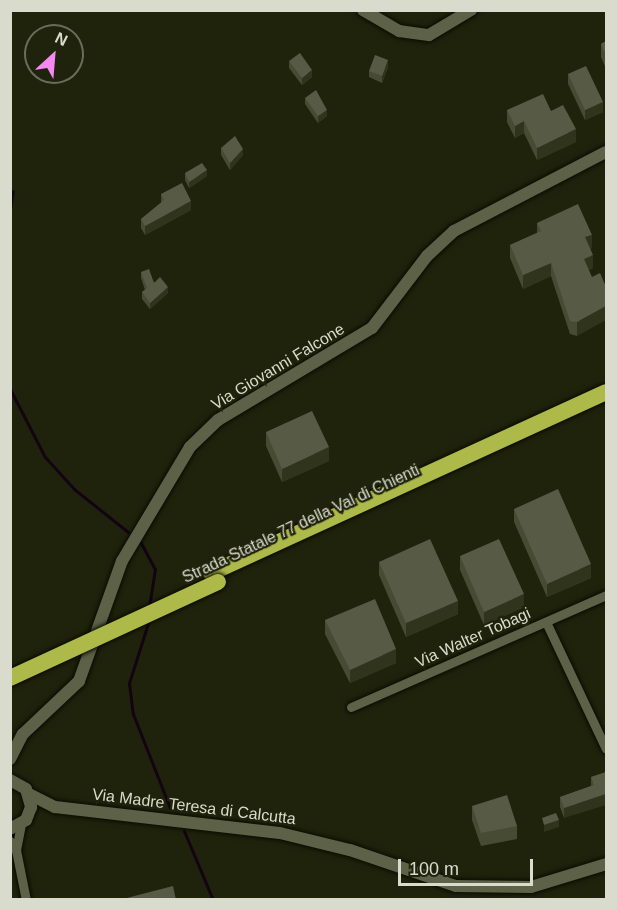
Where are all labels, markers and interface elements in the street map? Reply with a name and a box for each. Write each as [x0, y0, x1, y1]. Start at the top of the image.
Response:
north arrow [24, 24, 84, 84]
text: N [52, 29, 70, 49]
street label: Via Giovanni Falcone [208, 320, 348, 414]
street label: Strada Statale 77 della Val di Chienti [179, 460, 423, 588]
street label: Via Walter Tobagi [412, 604, 534, 672]
street label: Via Madre Teresa di Calcutta [91, 785, 297, 829]
scale bar [401, 847, 536, 885]
text: 100 m [409, 859, 459, 879]

